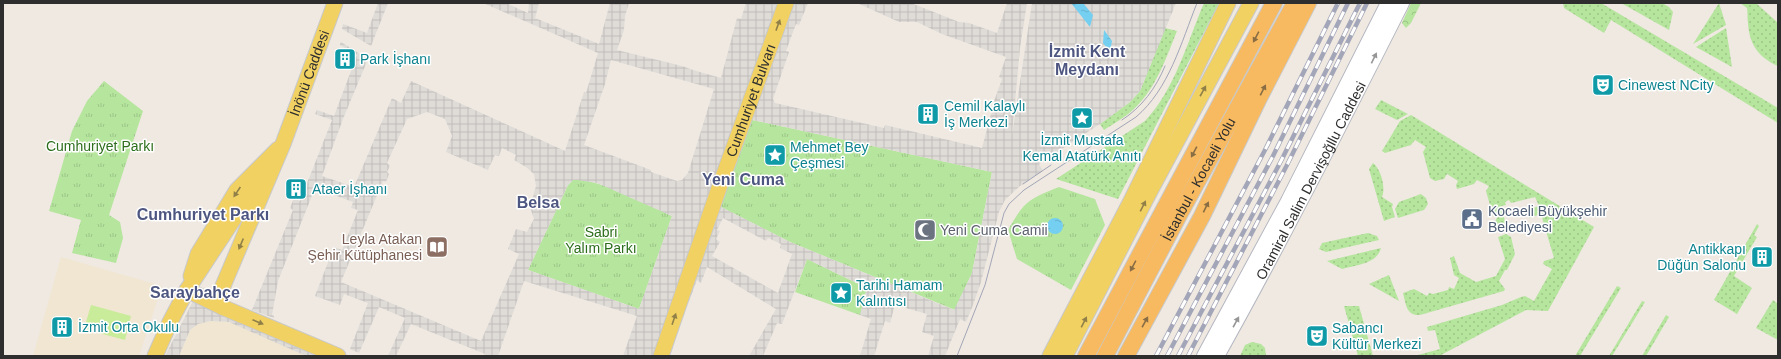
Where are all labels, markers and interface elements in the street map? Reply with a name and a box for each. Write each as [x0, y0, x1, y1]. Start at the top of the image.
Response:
one-way arrow [775, 19, 781, 31]
street label: İnönü Caddesi [285, 28, 332, 118]
one-way arrow [1253, 32, 1259, 43]
street label: Cumhuriyet Bulvarı [723, 42, 779, 159]
district label: İzmit Kent Meydanı [1049, 43, 1126, 78]
building icon: Park İşhanı [332, 46, 358, 72]
place label: Park İşhanı [360, 50, 431, 67]
one-way arrow [1371, 52, 1378, 64]
theatre icon: Cinewest NCity [1590, 72, 1616, 98]
place label: Cinewest NCity [1618, 77, 1714, 93]
street label: Oramiral Salim Dervişoğllu Caddesi [1253, 79, 1369, 282]
one-way arrow [1260, 84, 1266, 96]
one-way arrow [1200, 85, 1207, 97]
place label: Cemil Kalaylı İş Merkezi [944, 98, 1026, 130]
building icon: Cemil Kalaylı İş Merkezi [915, 101, 941, 127]
place icon: İzmit Mustafa Kemal Atatürk Anıtı [1069, 105, 1095, 131]
street label: İstanbul - Kocaeli Yolu [1158, 115, 1239, 244]
place label: İzmit Mustafa Kemal Atatürk Anıtı [1022, 131, 1142, 164]
park label: Cumhuriyet Parkı [46, 138, 154, 154]
place label: Mehmet Bey Çeşmesi [790, 139, 869, 171]
place icon: Mehmet Bey Çeşmesi [762, 142, 788, 168]
one-way arrow [1191, 146, 1198, 158]
district label: Yeni Cuma [702, 171, 784, 188]
building icon: Ataer İşhanı [283, 176, 309, 202]
place label: Ataer İşhanı [312, 180, 388, 197]
one-way arrow [233, 187, 241, 197]
district label: Belsa [517, 194, 559, 211]
one-way arrow [1139, 200, 1146, 212]
one-way arrow [1203, 201, 1209, 213]
place label: Kocaeli Büyükşehir Belediyesi [1488, 203, 1607, 235]
district label: Cumhuriyet Parkı [137, 206, 269, 223]
public building icon: Kocaeli Büyükşehir Belediyesi [1459, 206, 1485, 232]
mosque icon: Yeni Cuma Camii [912, 217, 938, 243]
place label: Yeni Cuma Camii [940, 222, 1048, 238]
park label: Sabri Yalım Parkı [565, 224, 637, 256]
place label: Leyla Atakan Şehir Kütüphanesi [308, 231, 422, 263]
library icon: Leyla Atakan Şehir Kütüphanesi [424, 234, 450, 260]
one-way arrow [237, 239, 243, 251]
place label: Antikkapı Düğün Salonu [1657, 241, 1746, 273]
building icon: Antikkapı Düğün Salonu [1749, 244, 1775, 270]
one-way arrow [1130, 261, 1136, 272]
place label: Tarihi Hamam Kalıntısı [856, 277, 942, 309]
place icon: Tarihi Hamam Kalıntısı [828, 280, 854, 306]
district label: Saraybahçe [150, 284, 240, 301]
one-way arrow [671, 313, 677, 325]
building icon: İzmit Orta Okulu [49, 314, 75, 340]
one-way arrow [1080, 316, 1087, 327]
one-way arrow [1142, 316, 1149, 328]
one-way arrow [1233, 316, 1240, 328]
place label: İzmit Orta Okulu [78, 318, 179, 335]
one-way arrow [253, 319, 264, 325]
place label: Sabancı Kültür Merkezi [1332, 320, 1421, 352]
theatre icon: Sabancı Kültür Merkezi [1304, 323, 1330, 349]

